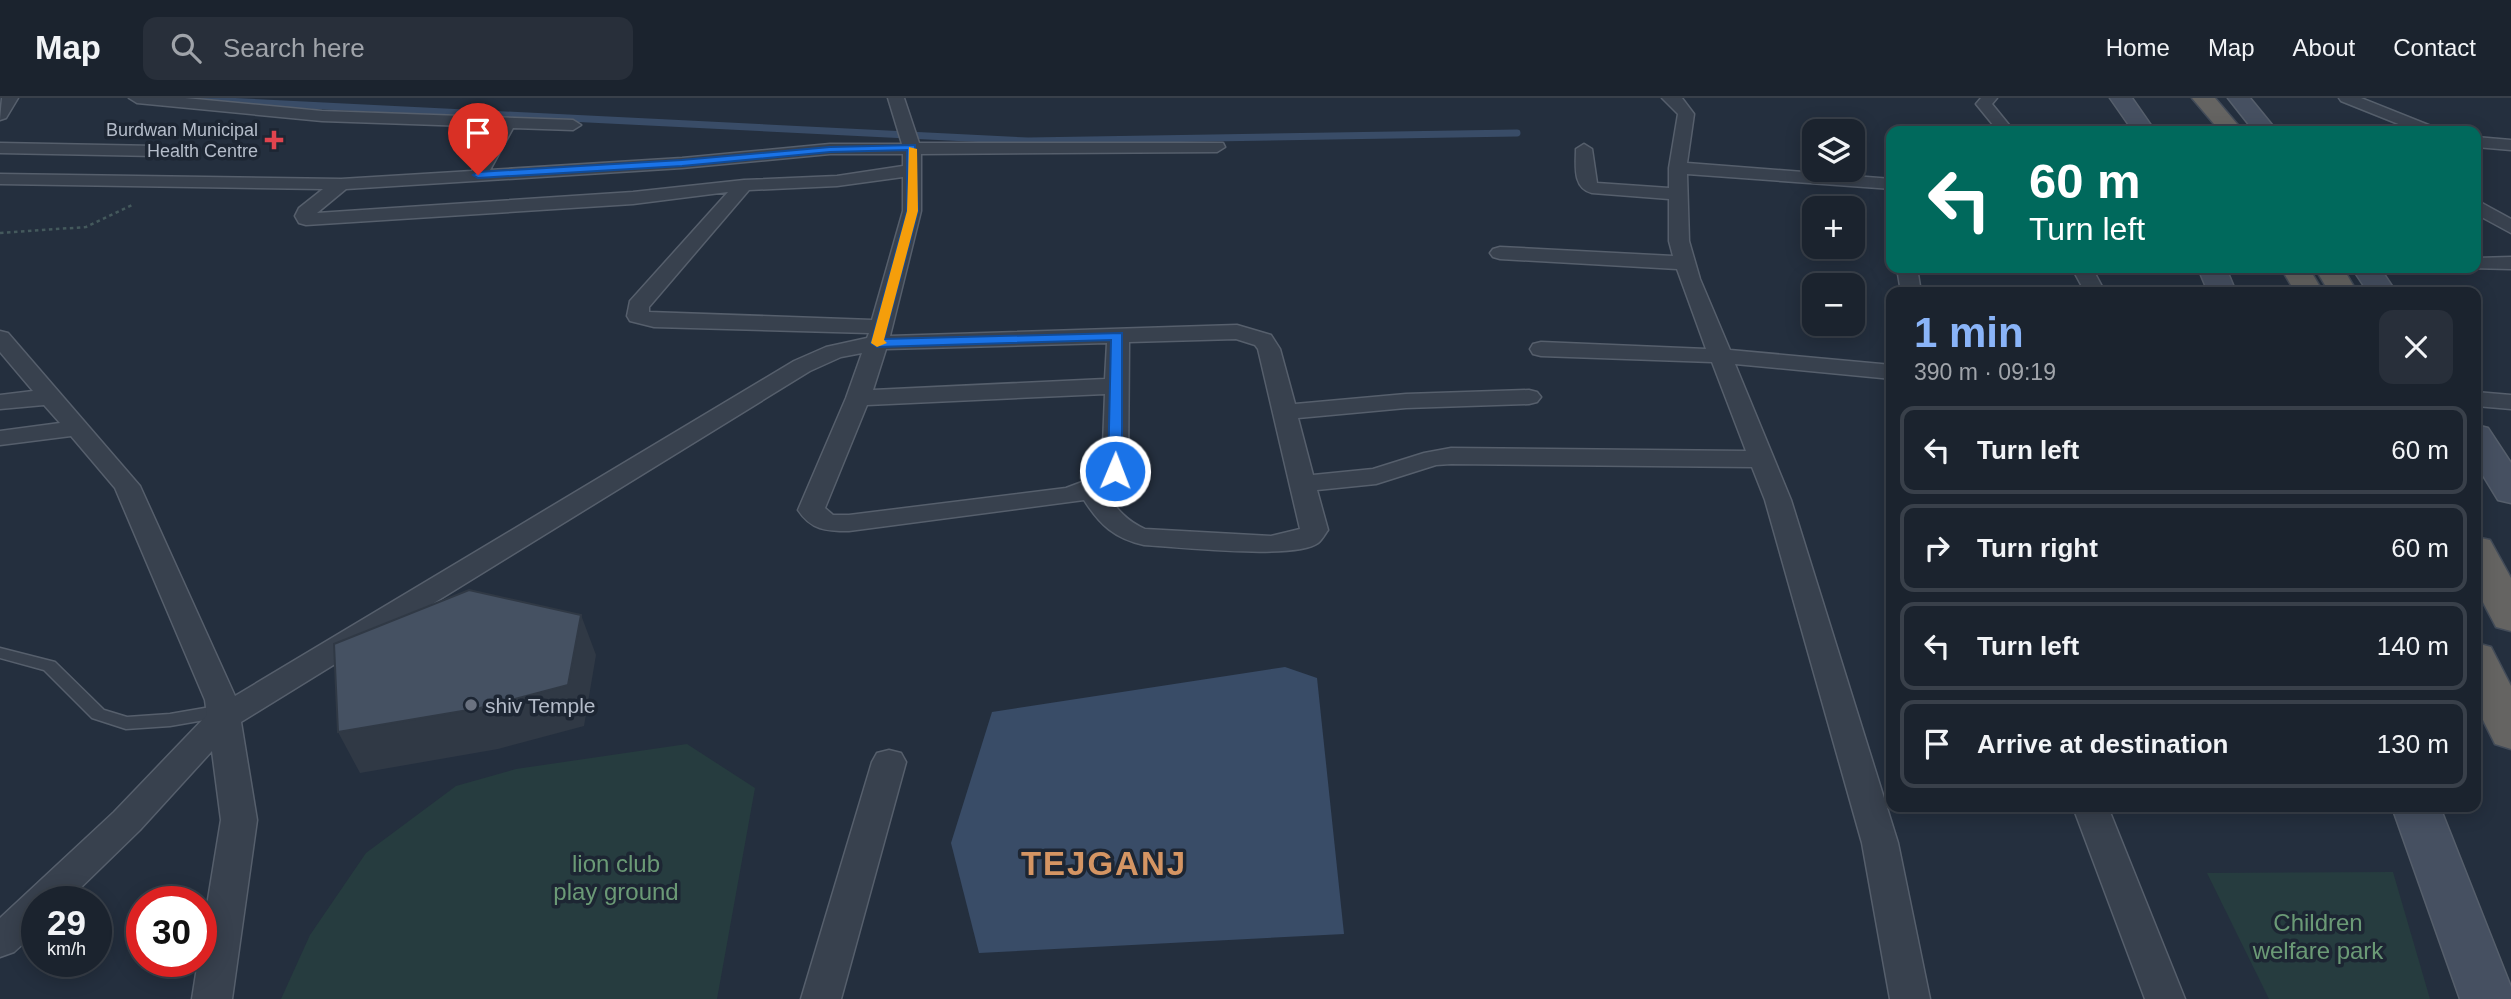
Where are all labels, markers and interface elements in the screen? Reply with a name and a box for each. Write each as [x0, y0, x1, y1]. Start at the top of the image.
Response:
search box [143, 17, 633, 80]
text: Map [35, 29, 101, 66]
icon: search [167, 29, 205, 67]
text: Search here [223, 33, 365, 63]
text: Home [2106, 34, 2170, 61]
text: Map [2208, 34, 2255, 61]
text: About [2293, 34, 2355, 61]
text: Contact [2393, 34, 2476, 61]
pin [448, 103, 508, 175]
icon: arrive [459, 114, 497, 152]
map controls [1802, 119, 1865, 336]
button: layers [1802, 119, 1865, 182]
place label: Burdwan Municipal Health Centre [106, 120, 258, 161]
marker: Burdwan Municipal Health Centre [264, 130, 284, 150]
icon: left [1914, 154, 2005, 245]
text: 60 m [2029, 154, 2141, 208]
button: + [1802, 196, 1865, 259]
text: Turn left [2029, 211, 2145, 247]
button: − [1802, 273, 1865, 336]
text: 1 min [1914, 309, 2024, 356]
button: close [2379, 310, 2453, 384]
text: 390 m · 09:19 [1914, 359, 2056, 385]
icon: left [1918, 431, 1956, 469]
position arrow [1078, 434, 1152, 508]
text: Turn left [1977, 435, 2079, 465]
text: 60 m [2391, 435, 2449, 465]
icon: right [1918, 529, 1956, 567]
text: Turn right [1977, 533, 2098, 563]
text: 60 m [2391, 533, 2449, 563]
icon: left [1918, 627, 1956, 665]
text: Turn left [1977, 631, 2079, 661]
text: 140 m [2377, 631, 2449, 661]
place label: shiv Temple [485, 694, 596, 717]
marker: shiv Temple [463, 697, 479, 713]
icon: arrive [1918, 725, 1956, 763]
text: Arrive at destination [1977, 729, 2228, 759]
text: 130 m [2377, 729, 2449, 759]
district label: TEJGANJ [1021, 845, 1187, 882]
park label: lion club play ground [553, 850, 679, 905]
speed limit sign: 30 [126, 886, 217, 977]
text: 29 [47, 903, 86, 942]
park label: Children welfare park [2252, 909, 2384, 964]
text: km/h [47, 939, 86, 959]

